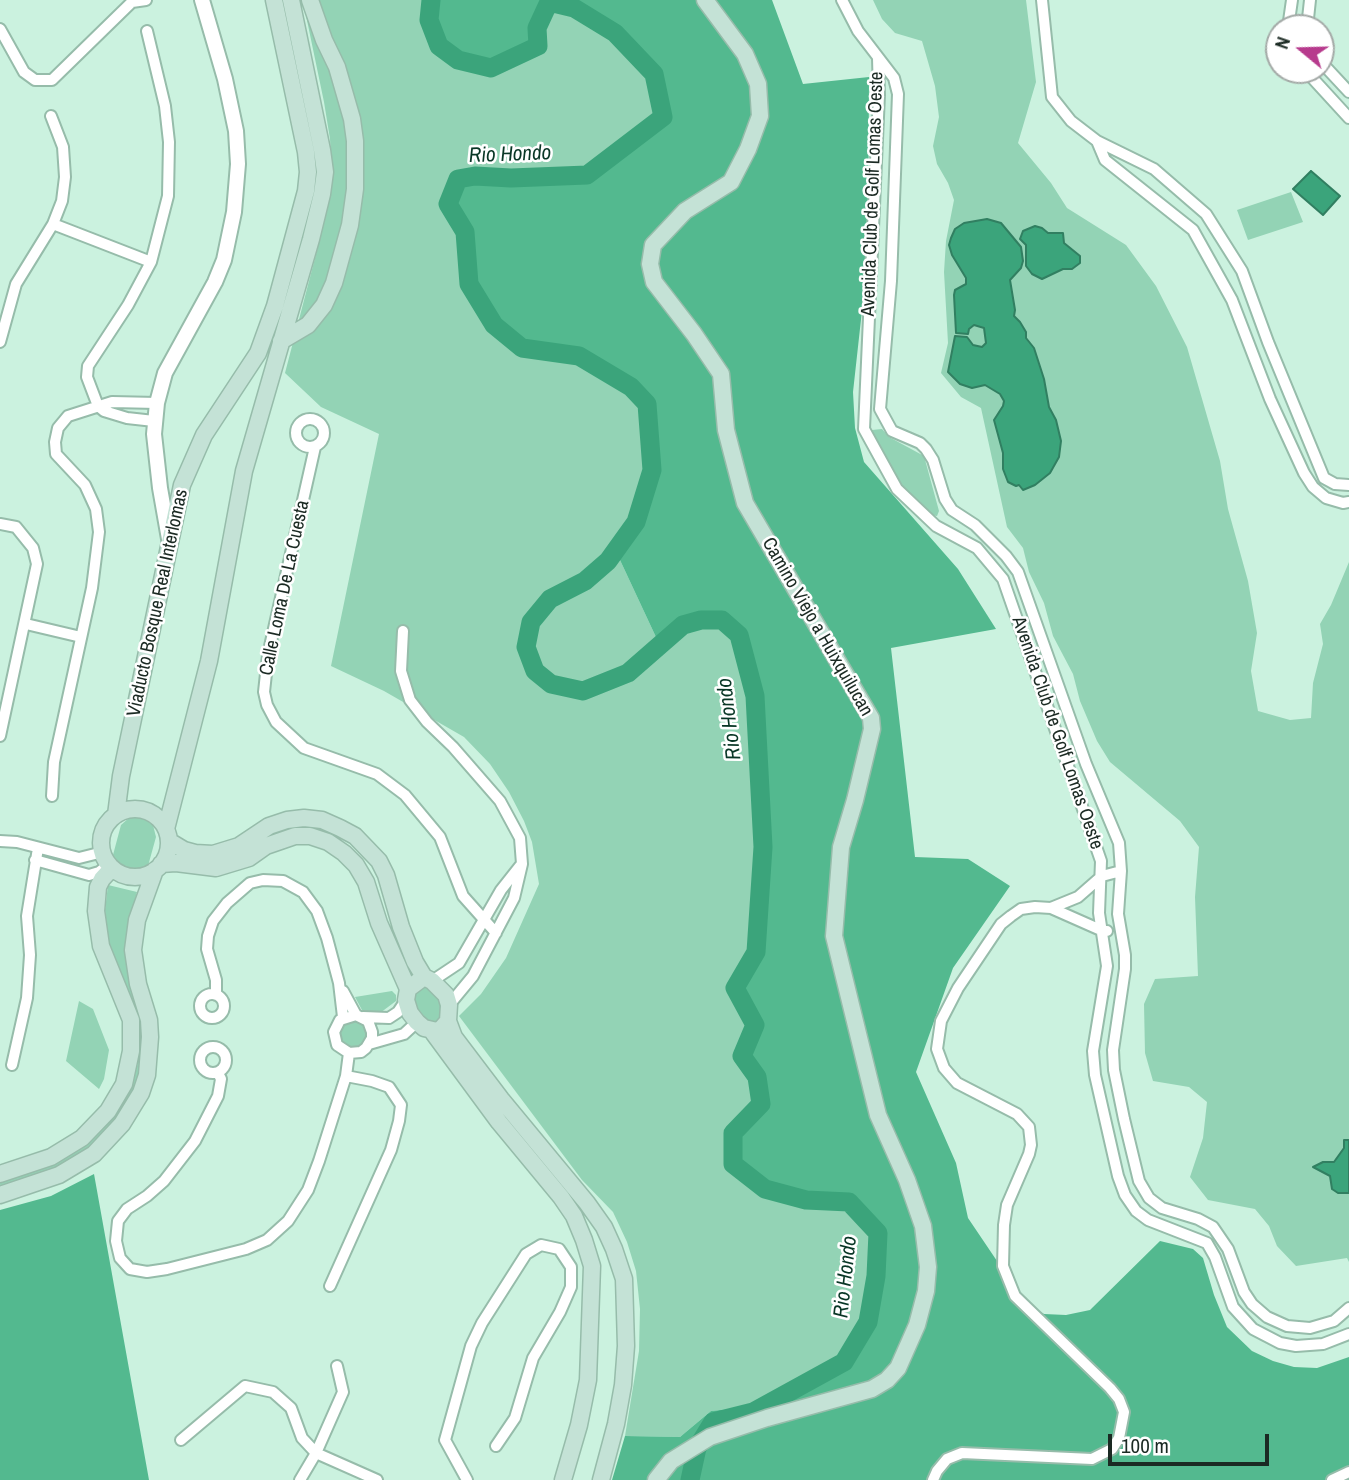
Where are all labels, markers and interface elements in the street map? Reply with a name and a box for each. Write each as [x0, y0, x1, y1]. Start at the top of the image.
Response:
north arrow [1265, 14, 1335, 84]
text: N [1268, 33, 1296, 52]
street label: Avenida Club de Golf Lomas Oeste [857, 71, 889, 317]
water label: Rio Hondo [468, 141, 552, 169]
street label: Viaducto Bosque Real Interlomas [123, 487, 193, 719]
street label: Calle Loma De La Cuesta [255, 498, 315, 678]
street label: Camino Viejo a Huixquilucan [757, 534, 877, 720]
street label: Avenida Club de Golf Lomas Oeste [1006, 614, 1108, 852]
water label: Rio Hondo [712, 677, 748, 761]
water label: Rio Hondo [829, 1235, 863, 1319]
scale bar [1111, 1420, 1272, 1464]
text: 100 m [1121, 1431, 1169, 1460]

